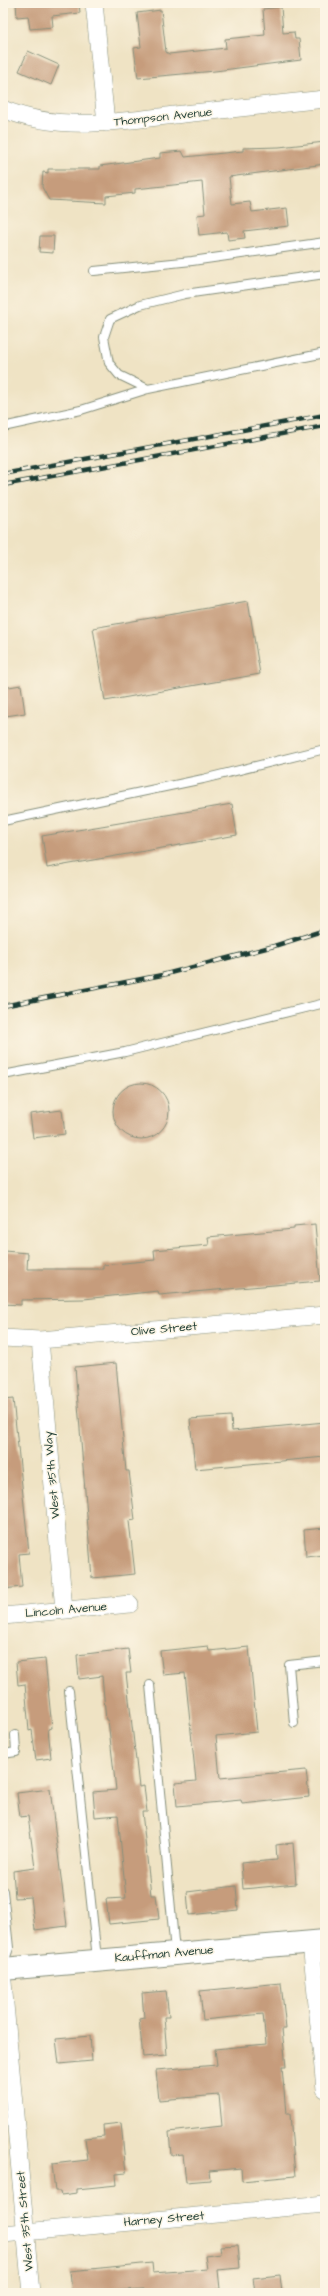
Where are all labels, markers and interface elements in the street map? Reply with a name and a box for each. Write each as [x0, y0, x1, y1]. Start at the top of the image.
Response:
street label: Thompson Avenue [113, 103, 213, 131]
street label: Olive Street [130, 1318, 198, 1340]
street label: West 35th Way [40, 1430, 65, 1519]
street label: Lincoln Avenue [24, 1598, 108, 1622]
street label: Kauffman Avenue [114, 1941, 215, 1967]
street label: West 35th Street [12, 2170, 38, 2272]
street label: Harney Street [123, 2207, 205, 2232]

